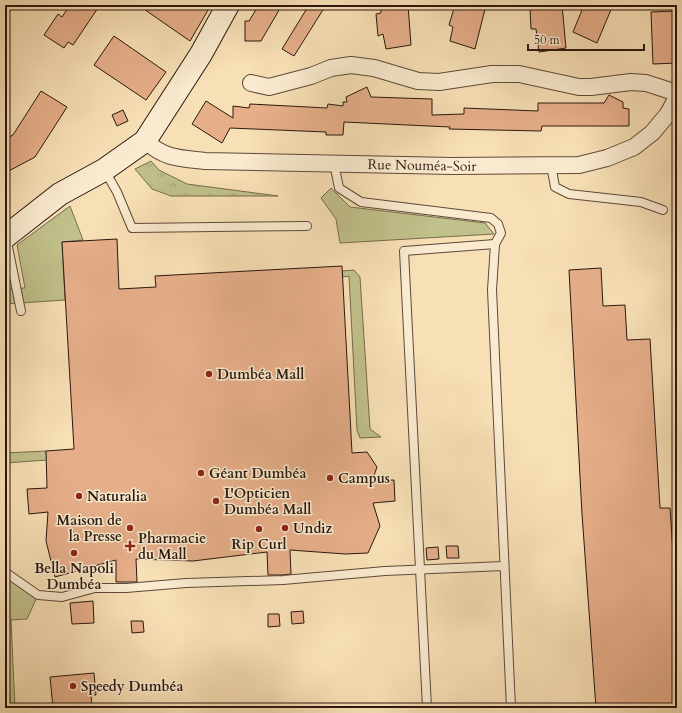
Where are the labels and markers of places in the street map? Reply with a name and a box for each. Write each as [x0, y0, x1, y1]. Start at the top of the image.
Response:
place label: Dumbéa Mall [217, 365, 304, 384]
marker: Dumbéa Mall [204, 369, 214, 379]
place label: Géant Dumbéa [209, 464, 307, 483]
marker: Géant Dumbéa [196, 468, 206, 478]
place label: Campus [338, 469, 390, 488]
marker: Campus [325, 473, 335, 483]
place label: L'Opticien Dumbéa Mall [224, 484, 311, 519]
place label: Naturalia [87, 487, 147, 506]
marker: Naturalia [74, 491, 84, 501]
marker: L'Opticien Dumbéa Mall [211, 496, 221, 506]
place label: Maison de la Presse [57, 511, 122, 546]
place label: Undiz [293, 519, 332, 538]
marker: Maison de la Presse [125, 523, 135, 533]
marker: Undiz [280, 523, 290, 533]
marker: Rip Curl [254, 524, 264, 534]
place label: Pharmacie du Mall [138, 529, 206, 564]
place label: Rip Curl [231, 535, 287, 554]
marker: Pharmacie du Mall [125, 541, 135, 551]
marker: Bella Napoli Dumbéa [69, 548, 79, 558]
place label: Bella Napoli Dumbéa [34, 559, 114, 594]
place label: Speedy Dumbéa [81, 677, 183, 696]
marker: Speedy Dumbéa [68, 681, 78, 691]

